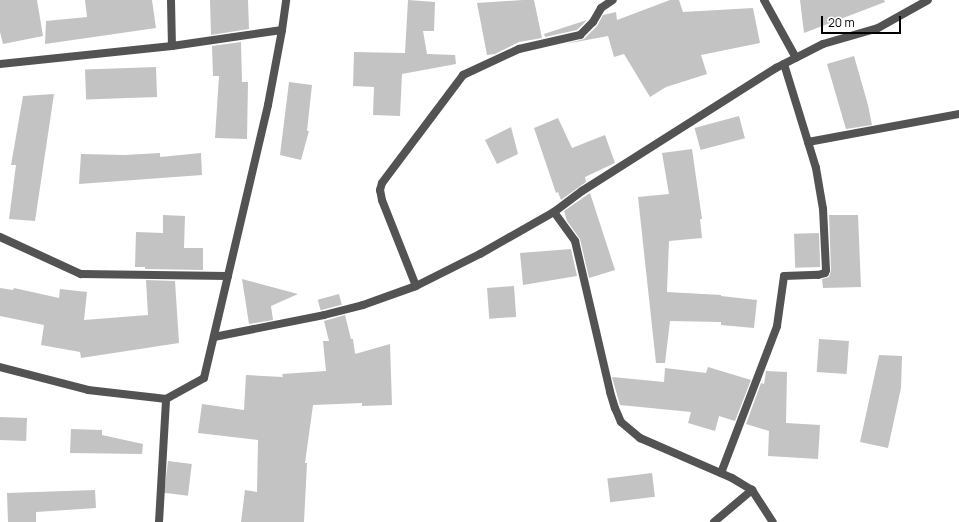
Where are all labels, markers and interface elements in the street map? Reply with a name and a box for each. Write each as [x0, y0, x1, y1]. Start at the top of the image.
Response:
scale bar [823, 8, 903, 34]
text: 20 m [828, 14, 855, 31]

